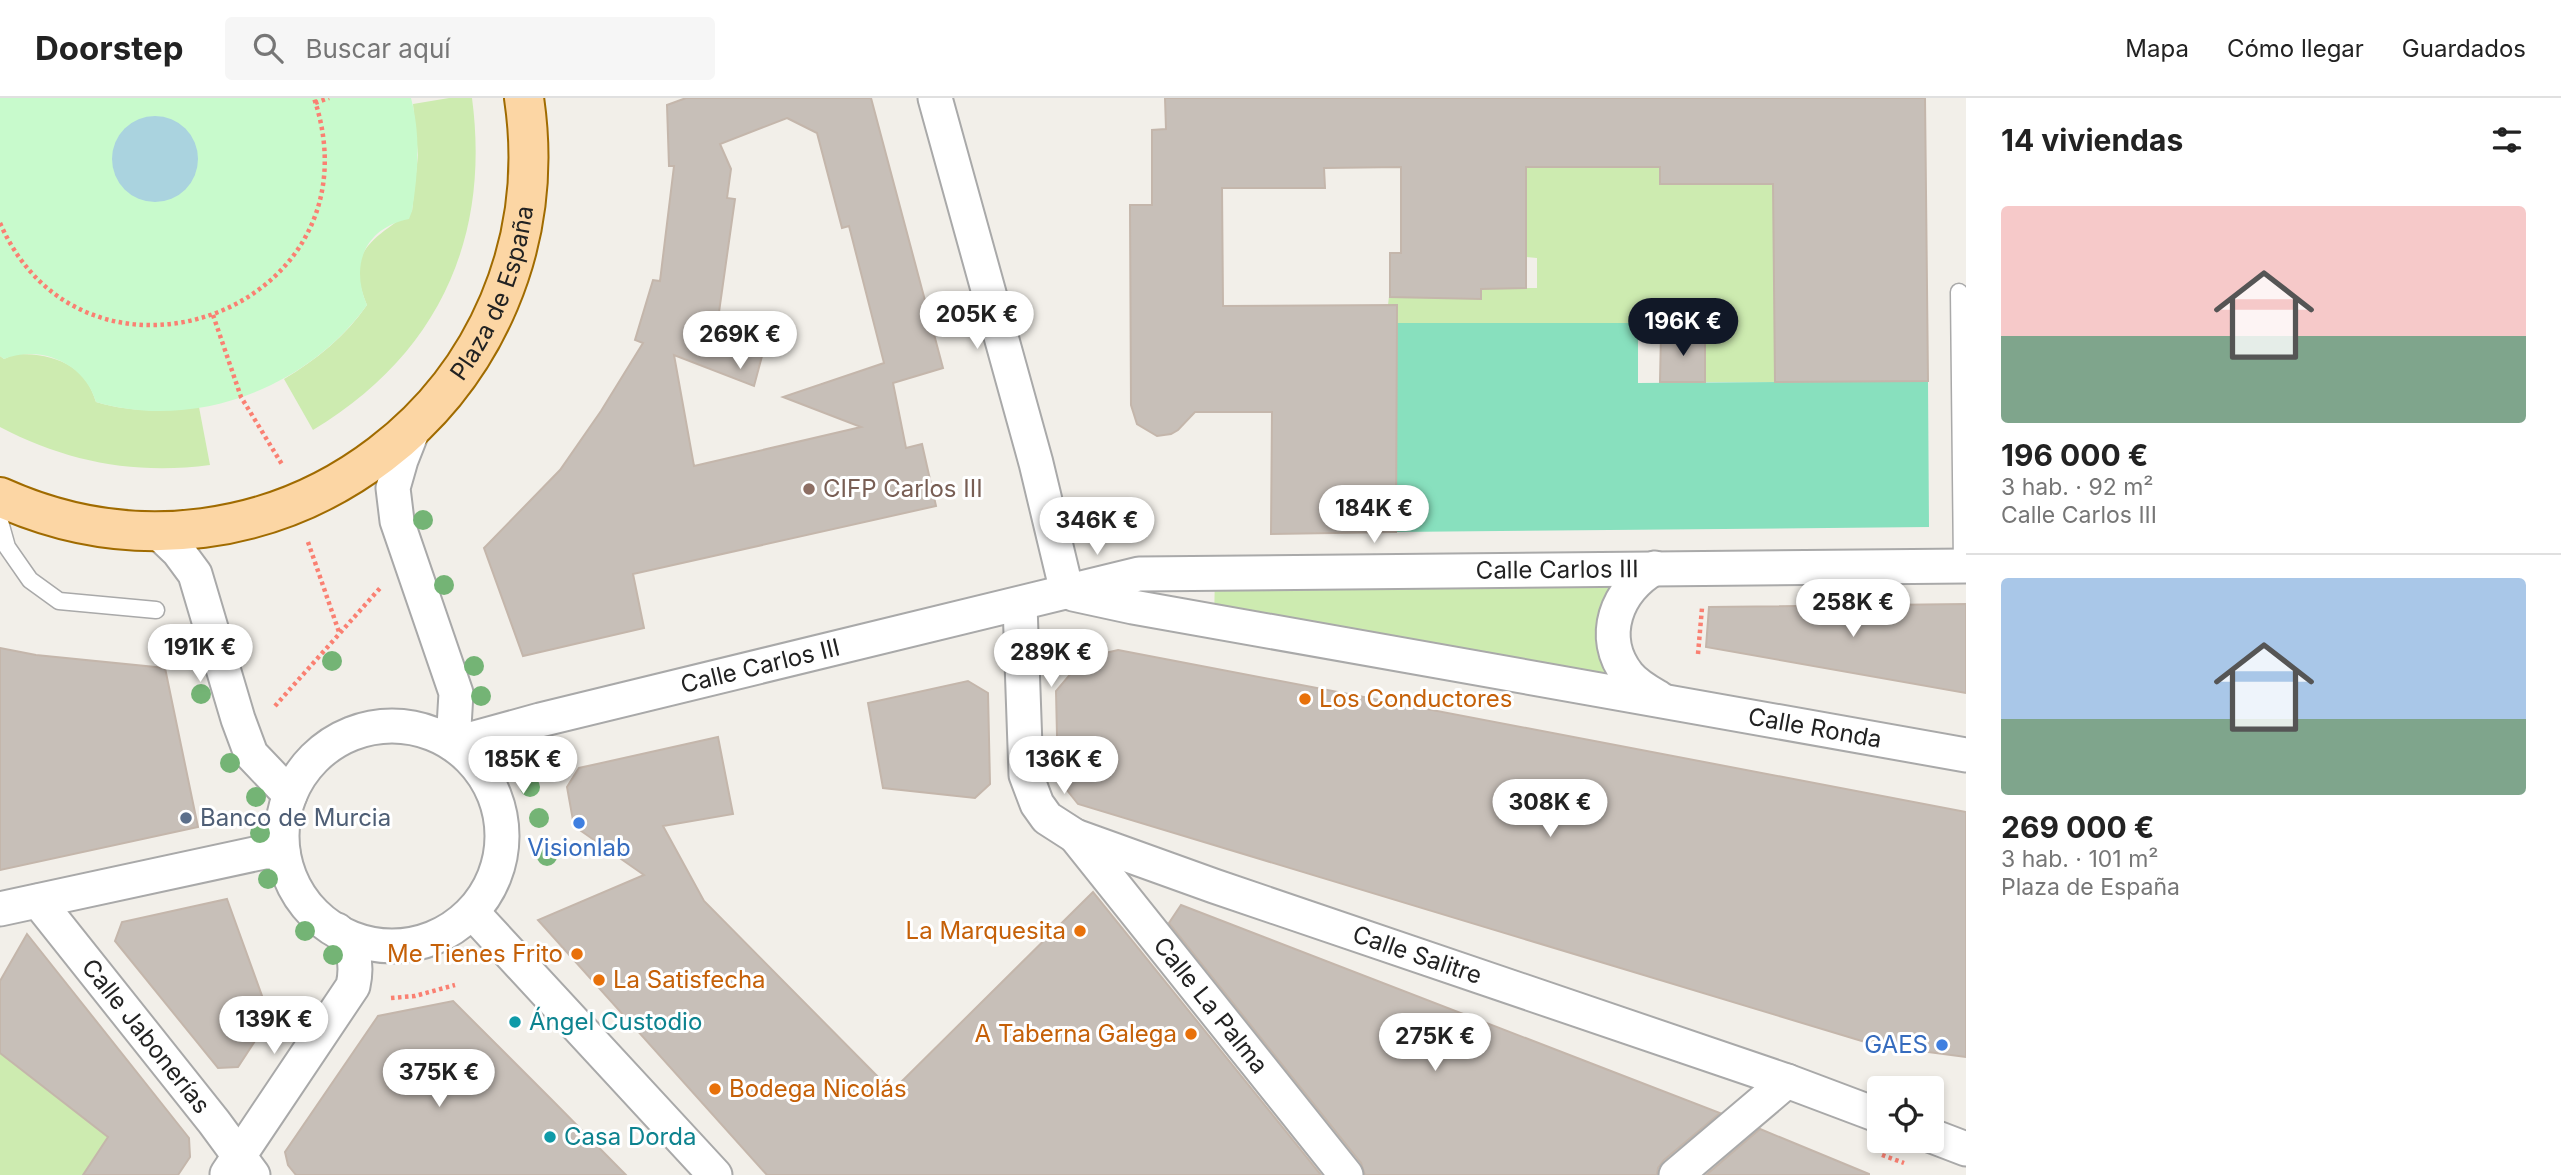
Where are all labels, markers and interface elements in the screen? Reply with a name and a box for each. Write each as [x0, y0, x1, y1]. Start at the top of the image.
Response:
search box [225, 17, 715, 80]
text: Doorstep [35, 28, 183, 68]
icon: search [249, 29, 287, 67]
text: Buscar aquí [305, 33, 451, 64]
text: Mapa [2125, 34, 2189, 63]
text: Cómo llegar [2227, 34, 2364, 63]
text: Guardados [2402, 34, 2526, 63]
icon: filters [2488, 121, 2526, 159]
text: 14 viviendas [2001, 122, 2183, 158]
street label: Plaza de España [444, 204, 539, 386]
icon: home [2201, 252, 2327, 378]
pin: 205K € [920, 292, 1034, 351]
pin: 196K € [1626, 299, 1740, 358]
text: 205K € [936, 300, 1018, 328]
text: 196K € [1644, 307, 1722, 335]
pin: 269K € [683, 312, 797, 371]
text: 269K € [699, 320, 781, 348]
text: 196 000 € [2001, 437, 2148, 473]
text: 3 hab. · 92 m² [2001, 473, 2154, 501]
place label: CIFP Carlos III [823, 474, 983, 503]
marker: CIFP Carlos III [801, 481, 817, 497]
pin: 184K € [1317, 486, 1431, 545]
text: 184K € [1335, 494, 1413, 522]
pin: 346K € [1040, 498, 1154, 557]
text: Calle Carlos III [2001, 501, 2157, 529]
text: 346K € [1055, 506, 1139, 534]
street label: Calle Carlos III [1476, 554, 1639, 585]
pin: 258K € [1796, 580, 1910, 639]
text: 258K € [1812, 588, 1894, 616]
pin: 191K € [143, 624, 257, 684]
icon: home [2201, 624, 2327, 750]
pin: 289K € [994, 630, 1108, 689]
street label: Calle Carlos III [678, 632, 843, 699]
text: 191K € [164, 633, 236, 661]
text: 289K € [1010, 638, 1092, 666]
place label: Los Conductores [1319, 684, 1512, 713]
marker: Los Conductores [1297, 691, 1313, 707]
street label: Calle Ronda [1746, 702, 1884, 754]
pin: 185K € [466, 736, 580, 796]
pin: 136K € [1007, 736, 1121, 796]
text: 185K € [484, 745, 562, 773]
text: 136K € [1025, 745, 1103, 773]
pin: 308K € [1493, 780, 1607, 839]
text: 308K € [1508, 788, 1592, 816]
place label: Banco de Murcia [200, 803, 391, 832]
text: 269 000 € [2001, 809, 2154, 845]
marker: Banco de Murcia [178, 810, 194, 826]
marker: Visionlab [571, 815, 587, 831]
place label: Visionlab [527, 833, 631, 862]
text: 3 hab. · 101 m² [2001, 845, 2158, 873]
text: Plaza de España [2001, 873, 2180, 901]
place label: La Marquesita [906, 916, 1066, 945]
street label: Calle Salitre [1349, 919, 1486, 990]
marker: La Marquesita [1072, 923, 1088, 939]
street label: Calle La Palma [1148, 931, 1274, 1079]
place label: Me Tienes Frito [387, 939, 563, 968]
marker: Me Tienes Frito [569, 946, 585, 962]
street label: Calle Jabonerías [76, 953, 216, 1119]
place label: La Satisfecha [613, 965, 766, 994]
marker: La Satisfecha [591, 972, 607, 988]
pin: 139K € [217, 996, 331, 1056]
text: 139K € [235, 1005, 313, 1033]
place label: Ángel Custodio [529, 1006, 702, 1036]
marker: Ángel Custodio [507, 1014, 523, 1030]
pin: 275K € [1378, 1014, 1492, 1073]
place label: A Taberna Galega [975, 1019, 1177, 1048]
text: 275K € [1395, 1022, 1475, 1050]
marker: A Taberna Galega [1183, 1026, 1199, 1042]
place label: GAES [1864, 1030, 1928, 1059]
marker: GAES [1934, 1037, 1950, 1053]
pin: 375K € [382, 1049, 496, 1109]
text: 375K € [399, 1058, 479, 1086]
place label: Bodega Nicolás [729, 1074, 907, 1103]
map controls [1867, 1076, 1944, 1153]
button: locate [1867, 1076, 1944, 1153]
marker: Bodega Nicolás [707, 1081, 723, 1097]
place label: Casa Dorda [564, 1122, 696, 1151]
marker: Casa Dorda [542, 1129, 558, 1145]

